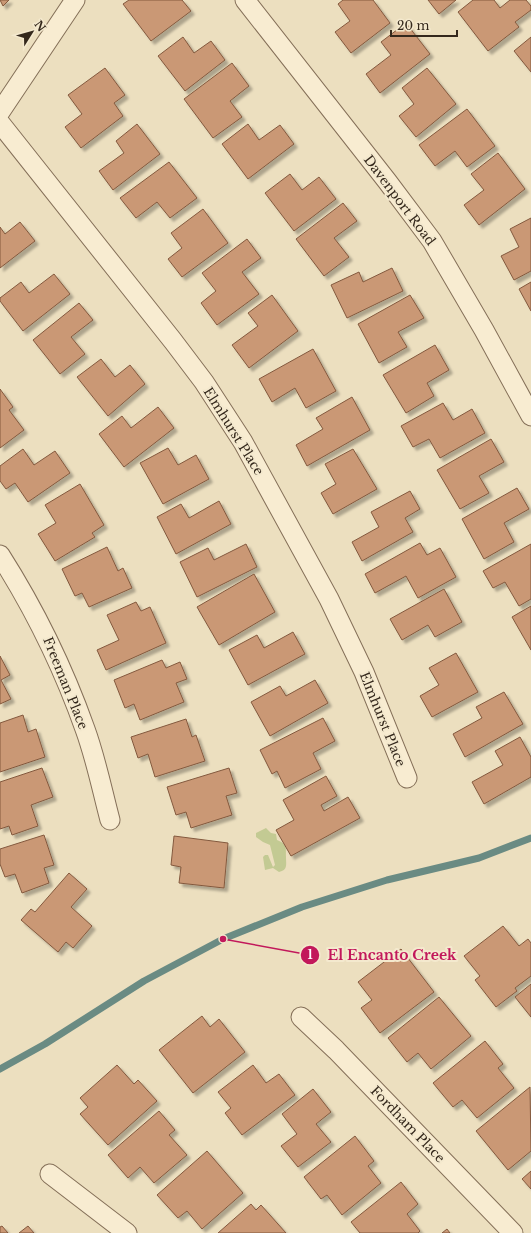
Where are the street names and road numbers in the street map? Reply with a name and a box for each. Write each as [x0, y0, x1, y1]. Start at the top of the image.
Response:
street label: Davenport Road [360, 152, 439, 249]
street label: Elmhurst Place [200, 384, 267, 479]
street label: Freeman Place [39, 634, 92, 732]
street label: Elmhurst Place [356, 669, 409, 769]
street label: Fordham Place [367, 1082, 449, 1166]

